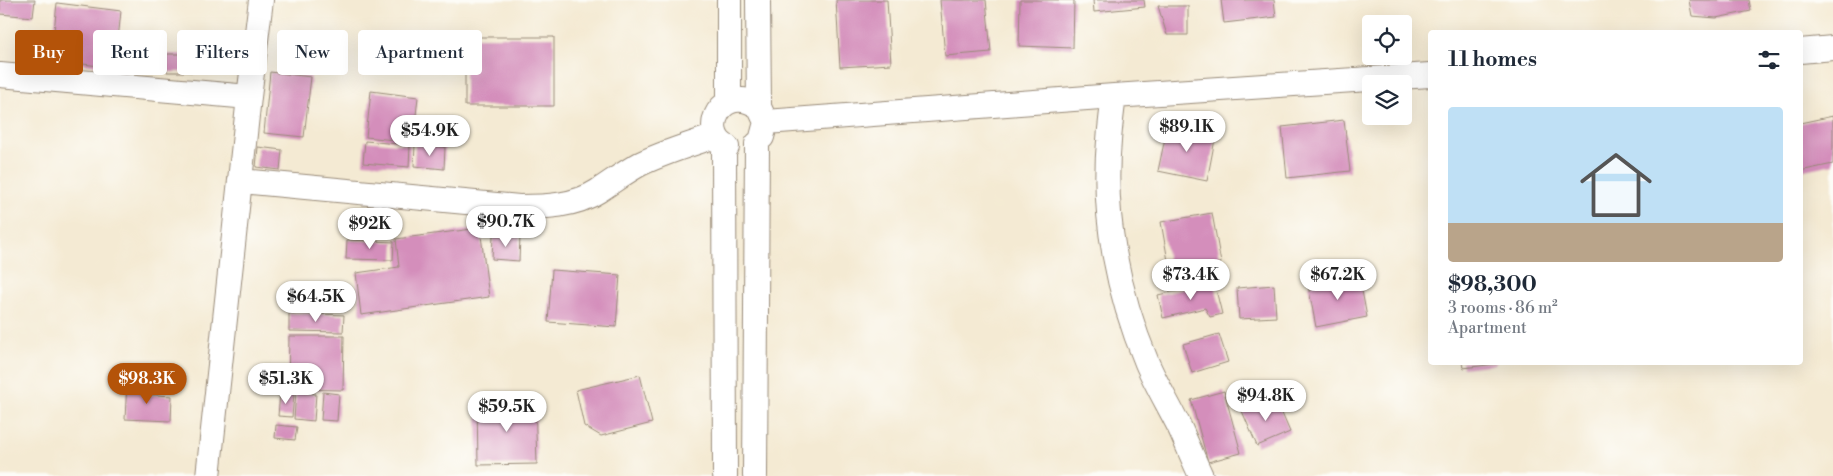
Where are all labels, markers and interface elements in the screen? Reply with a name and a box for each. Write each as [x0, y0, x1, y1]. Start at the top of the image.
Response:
map controls [1362, 15, 1412, 125]
button: locate [1362, 15, 1412, 65]
chip: Buy [15, 30, 83, 75]
chip: Rent [93, 30, 167, 75]
chip: Filters [177, 30, 267, 75]
chip: New [277, 30, 348, 75]
chip: Apartment [358, 30, 482, 75]
icon: filters [1755, 46, 1783, 74]
text: 11 homes [1448, 47, 1537, 73]
button: layers [1362, 75, 1412, 125]
pin: $89.1K [1146, 110, 1228, 153]
pin: $54.9K [389, 114, 471, 157]
text: $89.1K [1160, 117, 1214, 137]
text: $54.9K [401, 121, 459, 141]
icon: home [1571, 140, 1661, 230]
pin: $90.7K [465, 206, 547, 248]
pin: $92K [340, 208, 400, 250]
text: $90.7K [477, 212, 535, 232]
text: $92K [349, 214, 391, 234]
pin: $73.4K [1150, 258, 1232, 301]
pin: $67.2K [1297, 258, 1379, 301]
text: $73.4K [1163, 265, 1219, 285]
text: $67.2K [1311, 265, 1365, 285]
text: $98,300 [1448, 272, 1537, 298]
pin: $64.5K [275, 280, 357, 323]
text: $64.5K [287, 287, 345, 307]
text: 3 rooms · 86 m² [1448, 298, 1558, 318]
text: Apartment [1448, 318, 1527, 338]
pin: $98.3K [106, 362, 188, 405]
pin: $51.3K [245, 362, 327, 405]
text: $98.3K [119, 369, 175, 389]
text: $51.3K [259, 369, 313, 389]
pin: $94.8K [1225, 380, 1307, 422]
text: $94.8K [1237, 386, 1295, 406]
pin: $59.5K [466, 390, 548, 433]
text: $59.5K [479, 397, 535, 417]

